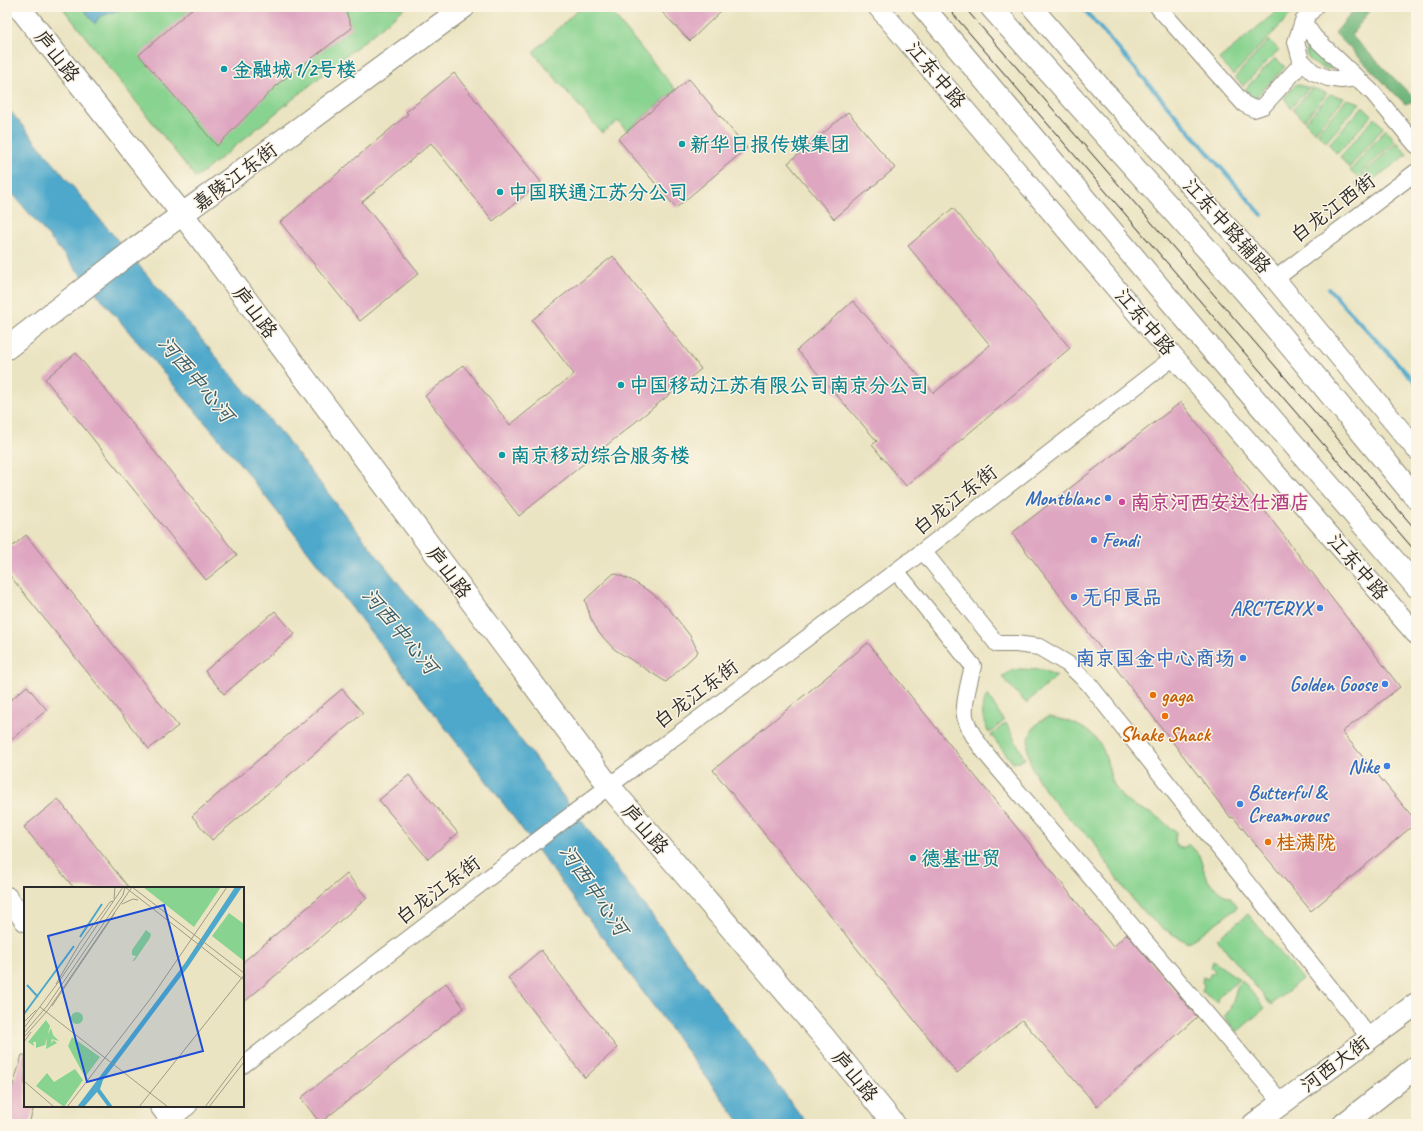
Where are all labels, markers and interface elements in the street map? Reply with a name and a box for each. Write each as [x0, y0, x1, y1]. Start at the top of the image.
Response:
street label: 庐山路 [29, 25, 86, 88]
street label: 江东中路 [901, 36, 972, 114]
place label: 金融城1/2号楼 [232, 57, 357, 82]
marker: 金融城1/2号楼 [219, 64, 229, 74]
place label: 新华日报传媒集团 [690, 132, 850, 157]
street label: 嘉陵江东街 [188, 137, 282, 217]
marker: 新华日报传媒集团 [677, 139, 687, 149]
street label: 白龙江西街 [1286, 168, 1380, 248]
street label: 江东中路辅路 [1178, 173, 1277, 280]
place label: 中国联通江苏分公司 [508, 180, 688, 205]
marker: 中国联通江苏分公司 [495, 187, 505, 197]
street label: 庐山路 [227, 281, 284, 344]
street label: 江东中路 [1110, 283, 1181, 361]
water label: 河西中心河 [152, 330, 242, 430]
place label: 中国移动江苏有限公司南京分公司 [629, 373, 929, 398]
marker: 中国移动江苏有限公司南京分公司 [616, 380, 626, 390]
place label: 南京移动综合服务楼 [510, 443, 690, 468]
marker: 南京移动综合服务楼 [497, 450, 507, 460]
street label: 白龙江东街 [908, 459, 1002, 541]
place label: Montblanc [1025, 486, 1101, 511]
place label: 南京河西安达仕酒店 [1130, 490, 1310, 515]
marker: Montblanc [1103, 493, 1113, 503]
marker: 南京河西安达仕酒店 [1117, 497, 1127, 507]
place label: Fendi [1102, 528, 1142, 553]
street label: 江东中路 [1322, 529, 1394, 606]
marker: Fendi [1089, 535, 1099, 545]
street label: 庐山路 [421, 541, 478, 604]
water label: 河西中心河 [356, 582, 446, 682]
place label: 无印良品 [1082, 585, 1162, 610]
marker: 无印良品 [1069, 592, 1079, 602]
place label: ARC'TERYX [1230, 596, 1316, 621]
marker: ARC'TERYX [1315, 603, 1325, 613]
place label: 南京国金中心商场 [1075, 646, 1235, 671]
marker: 南京国金中心商场 [1238, 653, 1248, 663]
street label: 白龙江东街 [649, 654, 743, 734]
place label: Golden Goose [1290, 672, 1378, 697]
marker: Golden Goose [1380, 679, 1390, 689]
place label: gaga [1161, 683, 1194, 708]
marker: gaga [1148, 690, 1158, 700]
marker: Shake Shack [1160, 711, 1170, 721]
place label: Shake Shack [1120, 722, 1212, 747]
place label: Nike [1348, 754, 1380, 779]
marker: Nike [1382, 761, 1392, 771]
place label: Butterful & Creamorous [1248, 780, 1330, 828]
street label: 庐山路 [616, 798, 675, 861]
marker: Butterful & Creamorous [1235, 799, 1245, 809]
place label: 桂满陇 [1276, 830, 1336, 855]
marker: 桂满陇 [1263, 837, 1273, 847]
water label: 河西中心河 [554, 839, 636, 943]
place label: 德基世贸 [921, 846, 1001, 871]
street label: 白龙江东街 [391, 850, 485, 930]
marker: 德基世贸 [908, 853, 918, 863]
inset map [24, 887, 244, 1107]
street label: 河西大街 [1296, 1030, 1374, 1098]
street label: 庐山路 [826, 1045, 884, 1108]

